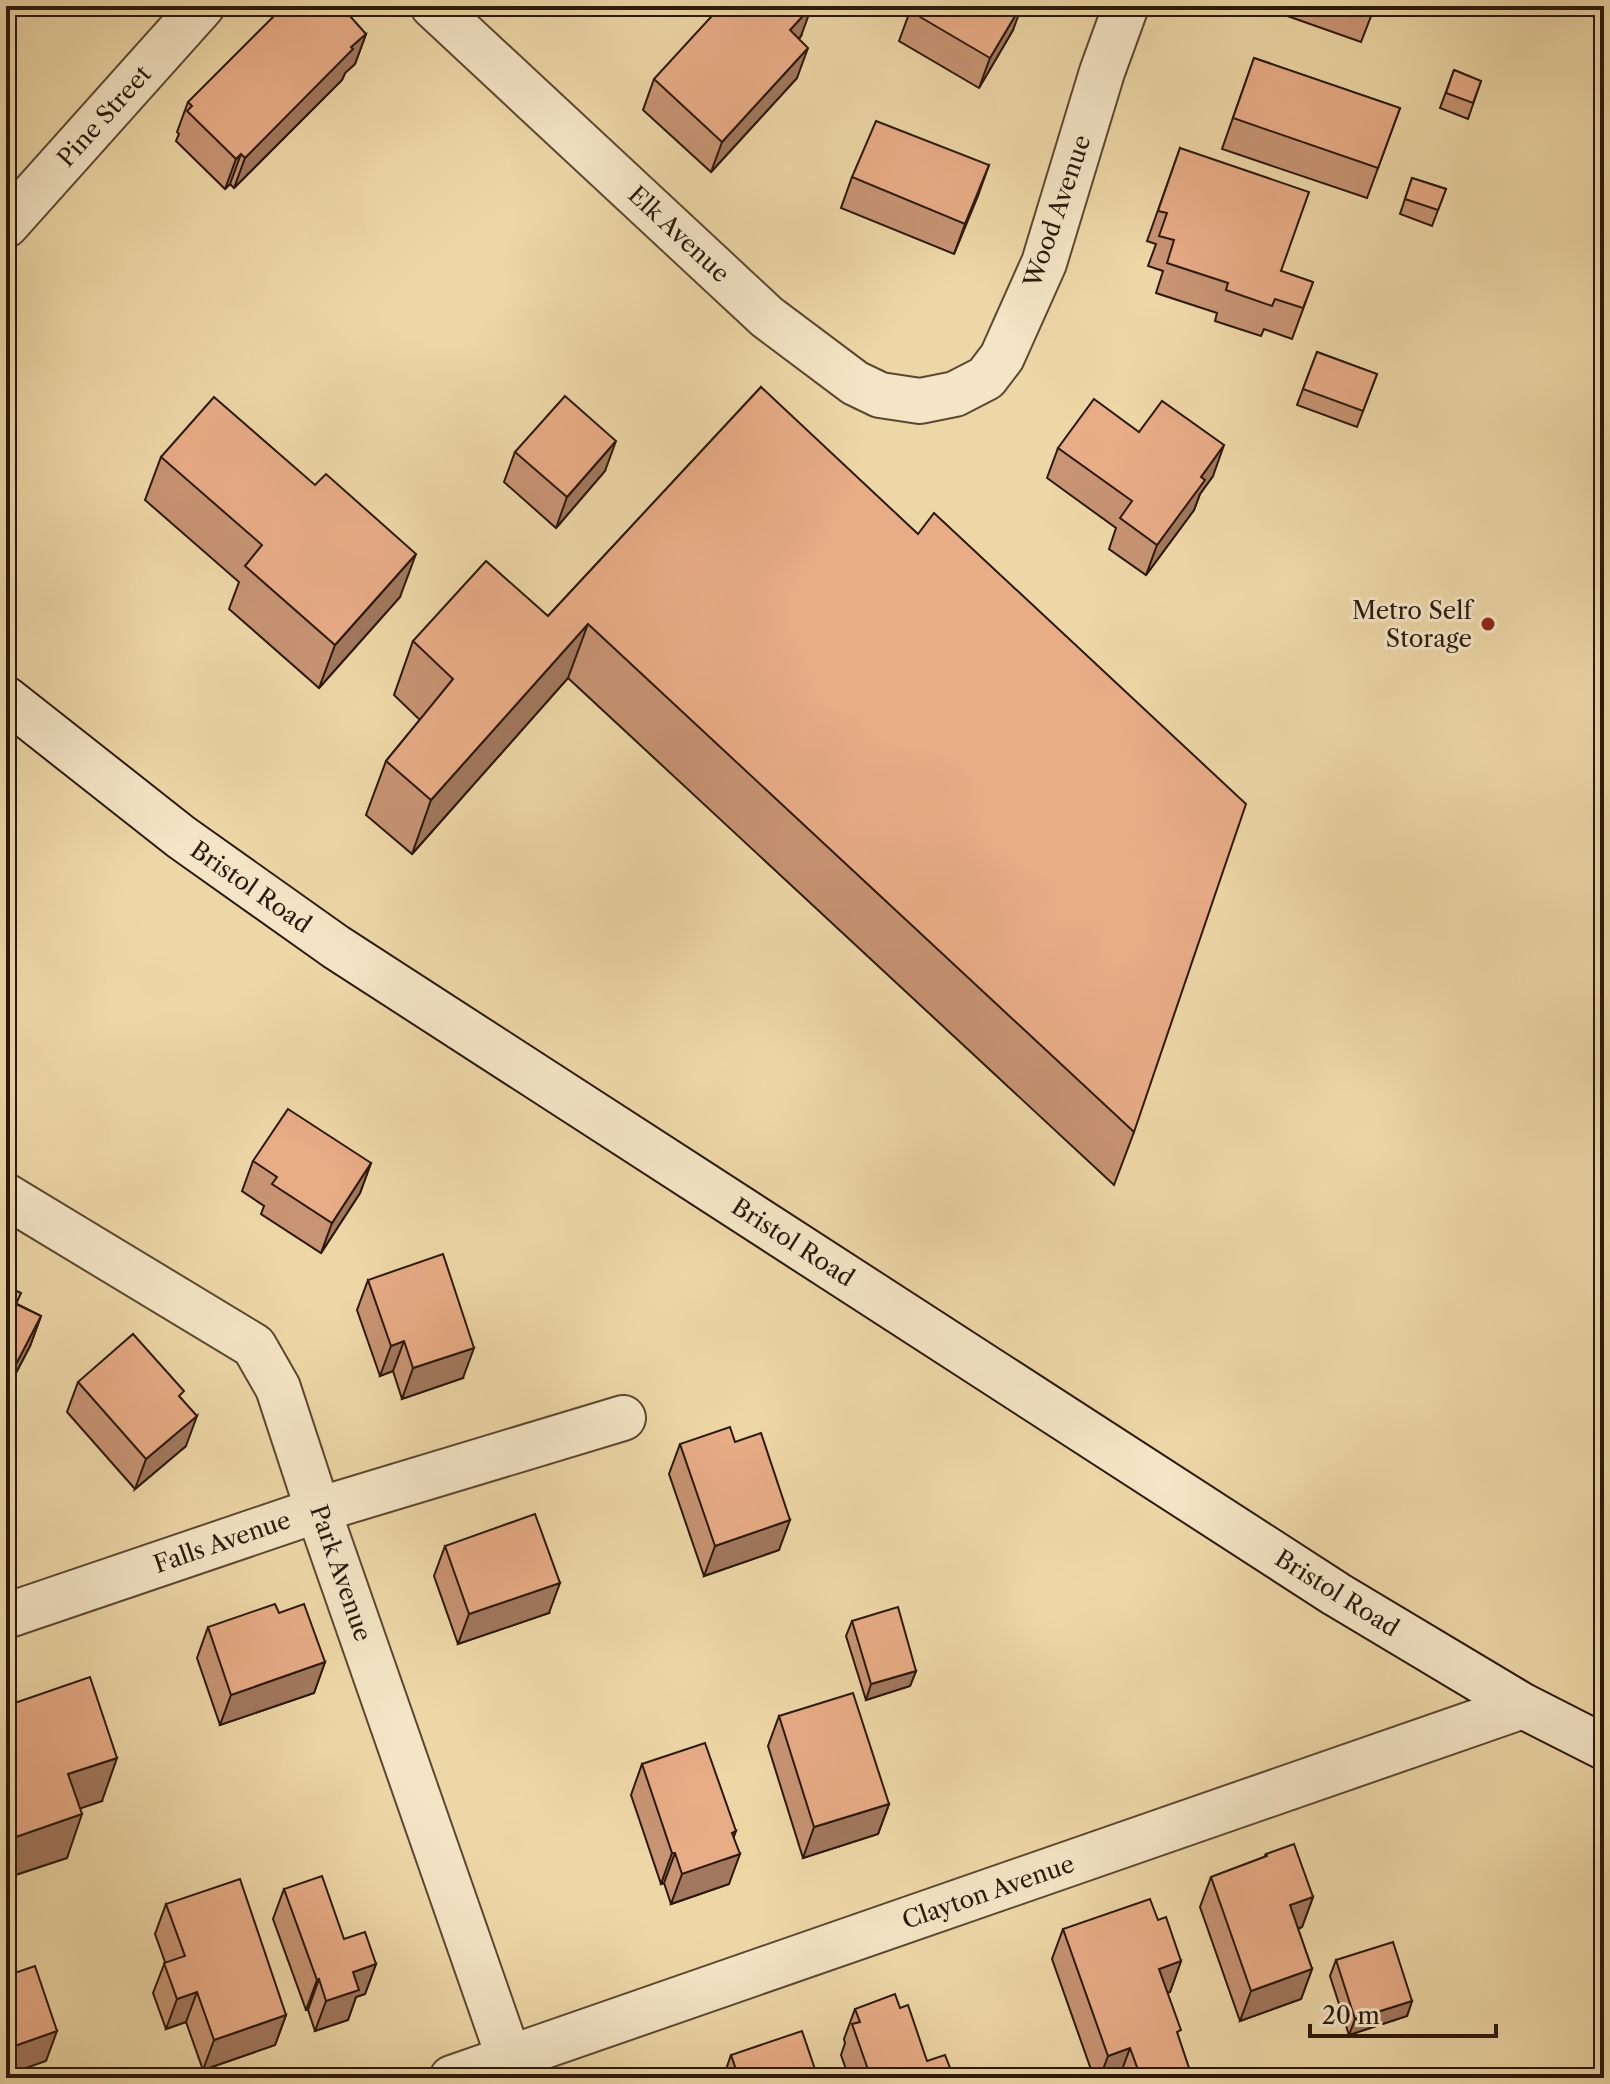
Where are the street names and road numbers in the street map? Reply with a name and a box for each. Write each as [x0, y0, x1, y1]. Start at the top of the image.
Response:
street label: Pine Street [51, 59, 157, 173]
street label: Wood Avenue [1017, 131, 1097, 292]
street label: Elk Avenue [622, 180, 736, 288]
street label: Bristol Road [185, 835, 317, 939]
street label: Bristol Road [726, 1192, 860, 1293]
street label: Park Avenue [304, 1501, 378, 1645]
street label: Falls Avenue [150, 1505, 294, 1579]
street label: Bristol Road [1270, 1543, 1405, 1643]
street label: Clayton Avenue [898, 1849, 1078, 1935]

